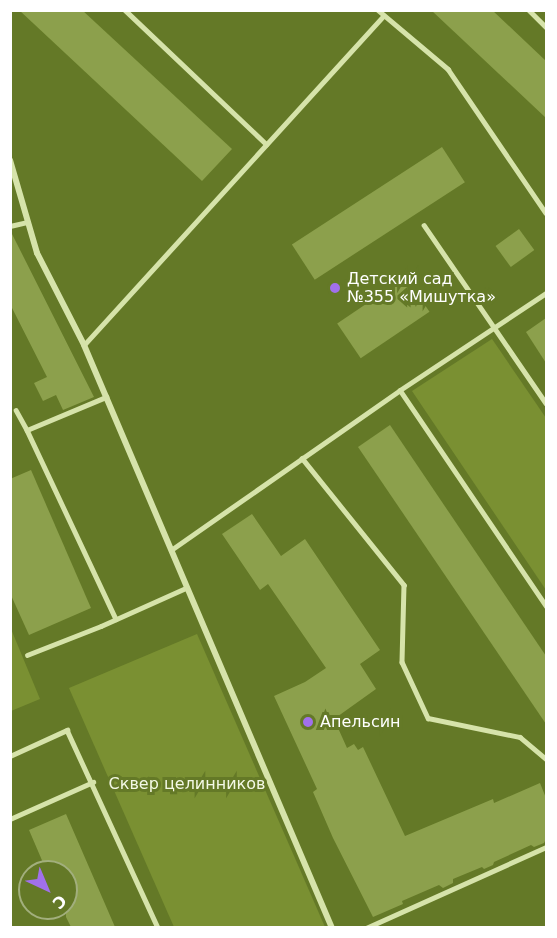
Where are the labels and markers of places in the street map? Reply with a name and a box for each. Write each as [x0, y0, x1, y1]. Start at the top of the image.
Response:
place label: Детский сад №355 «Мишутка» [347, 269, 496, 307]
marker: Детский сад №355 «Мишутка» [328, 281, 342, 295]
place label: Апельсин [320, 712, 401, 732]
marker: Апельсин [301, 715, 315, 729]

